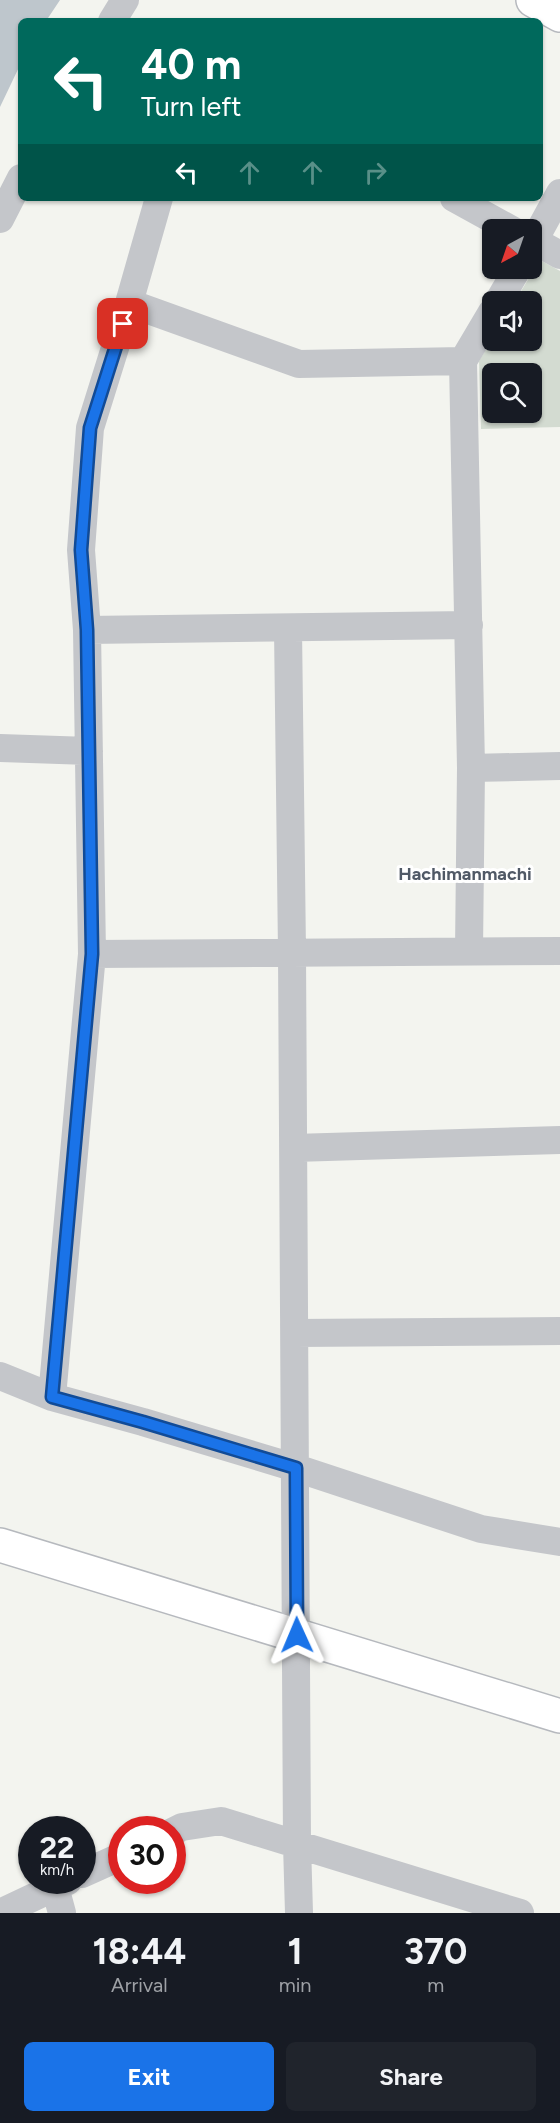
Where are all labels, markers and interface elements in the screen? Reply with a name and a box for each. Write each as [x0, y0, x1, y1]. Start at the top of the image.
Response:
text: 40 m [141, 39, 241, 90]
icon: left [42, 42, 120, 120]
text: Turn left [141, 90, 241, 123]
icon: left [170, 156, 203, 189]
icon: ahead [233, 156, 266, 189]
icon: ahead [296, 156, 329, 189]
icon: right [359, 156, 392, 189]
north arrow [482, 219, 542, 279]
map controls [482, 219, 542, 423]
button: sound [482, 291, 542, 351]
pin [97, 298, 148, 349]
icon: arrive [106, 307, 139, 340]
button: search [482, 363, 542, 423]
district label: Hachimanmachi [398, 863, 532, 885]
position arrow [265, 1603, 329, 1667]
speed limit sign: 30 [108, 1816, 186, 1894]
text: 22 [40, 1829, 74, 1866]
text: km/h [40, 1861, 74, 1879]
text: 18:44 [93, 1930, 186, 1973]
text: 1 [288, 1930, 303, 1973]
text: 370 [404, 1930, 467, 1973]
text: Arrival [111, 1973, 168, 1997]
text: min [279, 1973, 312, 1997]
text: m [427, 1973, 444, 1997]
button: Exit [24, 2042, 274, 2111]
button: Share [286, 2042, 536, 2111]

